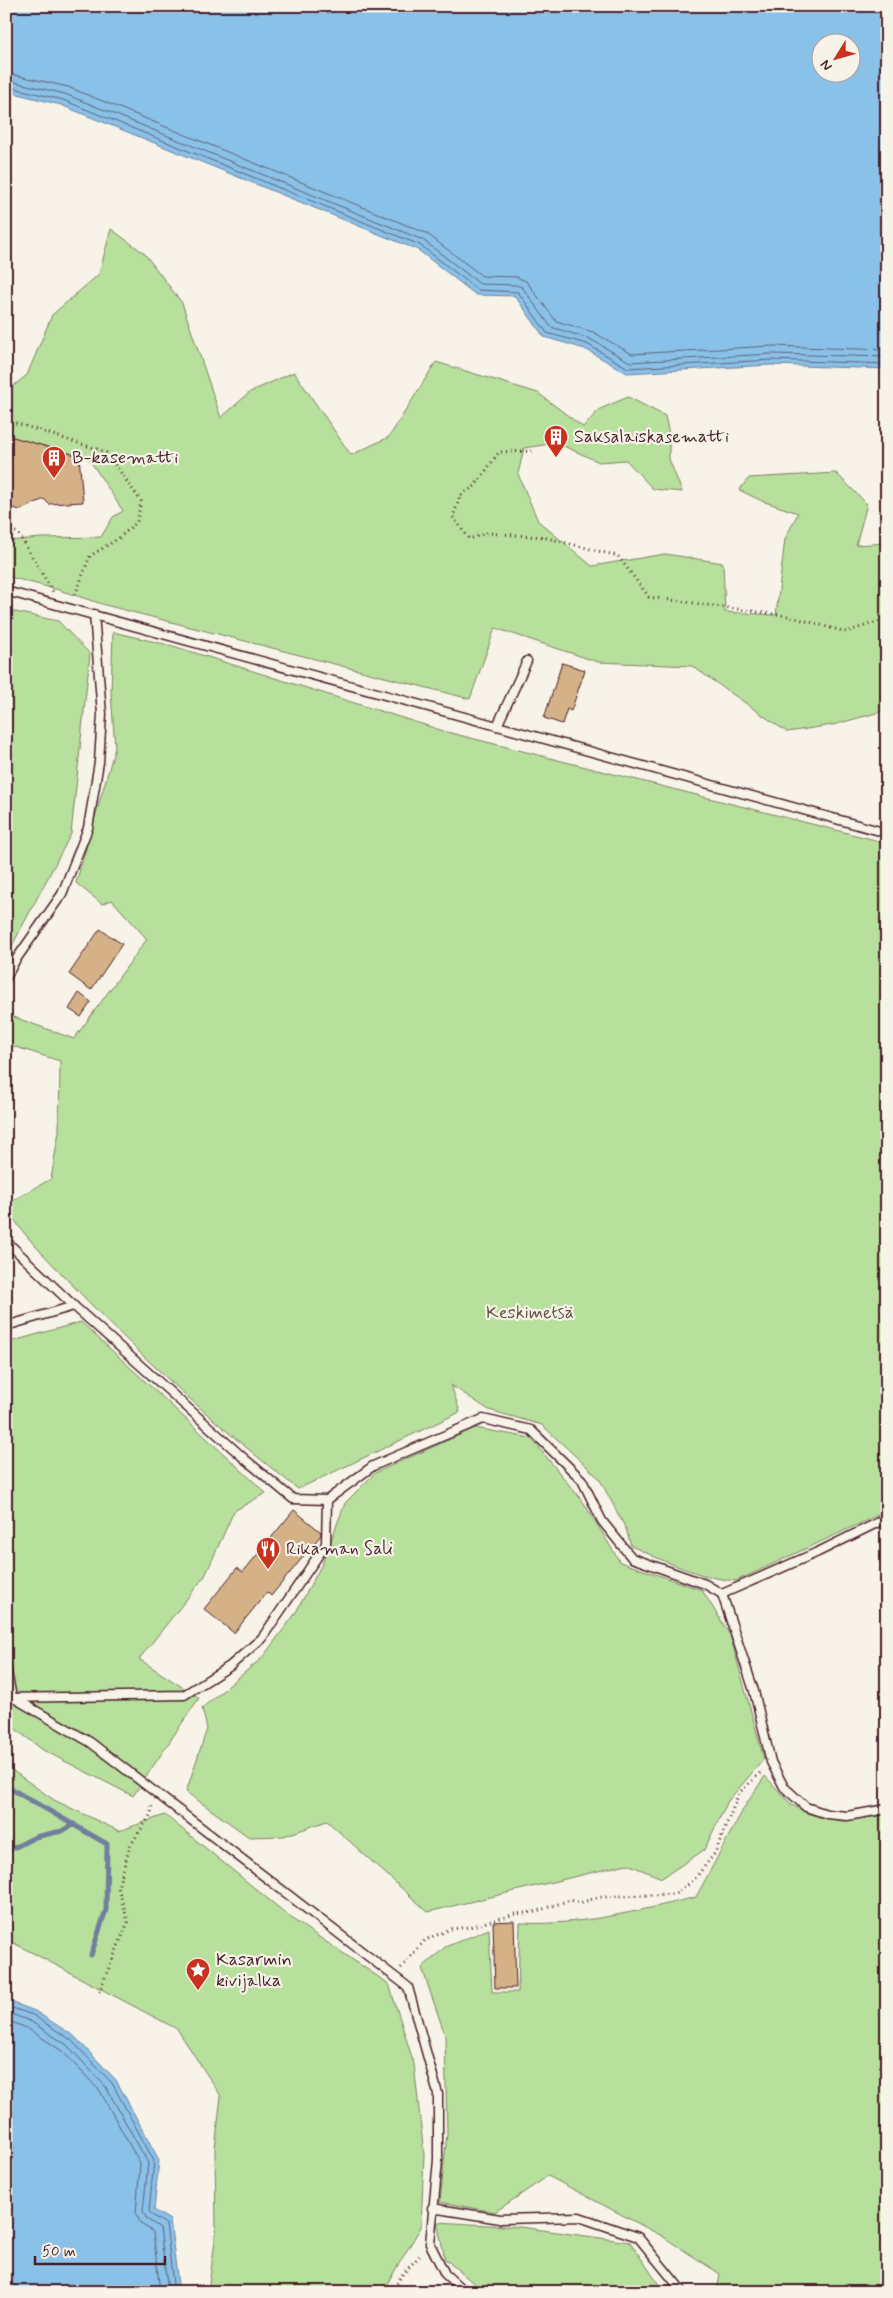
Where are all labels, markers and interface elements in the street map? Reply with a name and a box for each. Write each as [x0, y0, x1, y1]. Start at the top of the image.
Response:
north arrow [810, 32, 860, 82]
text: N [816, 56, 836, 74]
building icon: Saksalaiskasematti [543, 424, 569, 458]
place label: Saksalaiskasematti [574, 425, 729, 449]
building icon: B-kasematti [41, 445, 67, 479]
place label: B-kasematti [72, 446, 178, 470]
park label: Keskimetsä [486, 1301, 574, 1325]
restaurant icon: Rikaman Sali [255, 1536, 281, 1570]
place label: Rikaman Sali [286, 1537, 393, 1561]
place label: Kasarmin kivijalka [216, 1948, 292, 1993]
place icon: Kasarmin kivijalka [185, 1957, 211, 1991]
scale bar [35, 2233, 165, 2265]
text: 50 m [42, 2242, 76, 2262]

